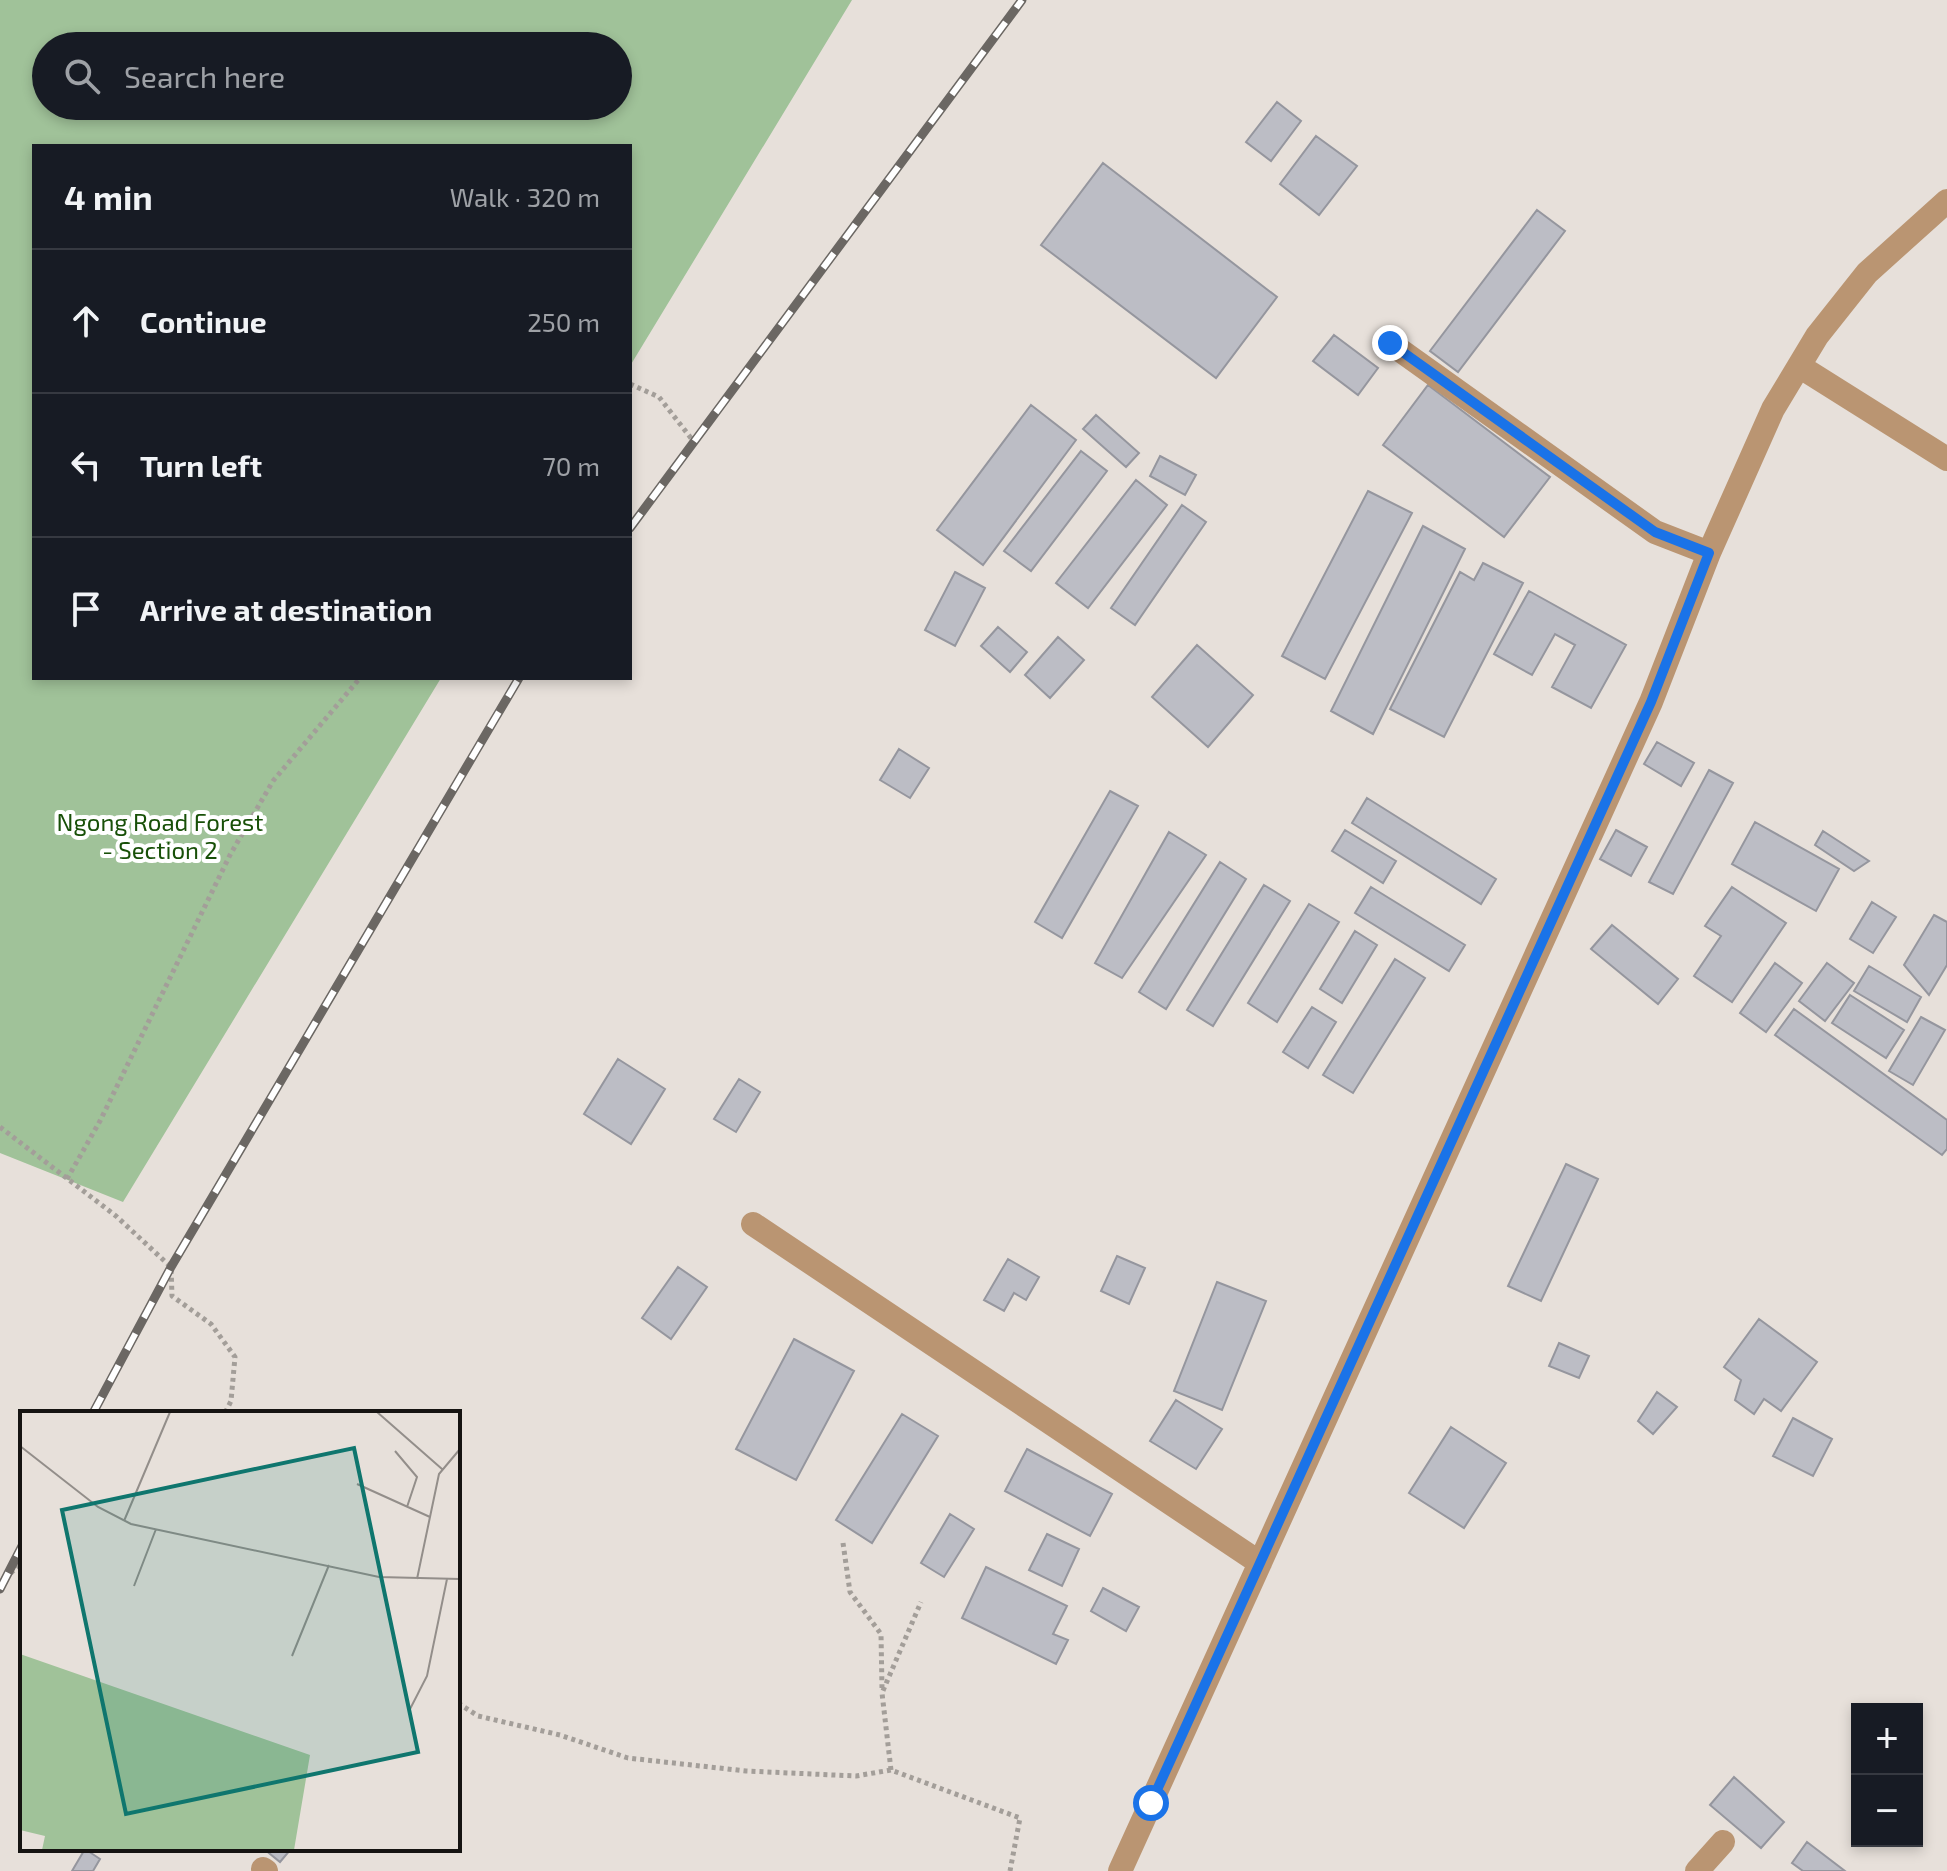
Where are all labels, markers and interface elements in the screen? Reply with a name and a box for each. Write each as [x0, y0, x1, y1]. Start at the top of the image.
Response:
search box [32, 32, 632, 120]
icon: search [60, 54, 104, 98]
text: Search here [124, 58, 285, 94]
text: 4 min [64, 176, 153, 217]
text: Walk · 320 m [450, 181, 600, 212]
icon: ahead [64, 299, 108, 343]
text: Continue [140, 303, 267, 339]
text: 250 m [527, 306, 600, 337]
route end [1372, 325, 1408, 361]
icon: left [64, 443, 108, 487]
text: Turn left [140, 447, 262, 483]
text: 70 m [542, 450, 600, 481]
icon: arrive [64, 587, 108, 631]
text: Arrive at destination [140, 591, 432, 627]
park label: Ngong Road Forest - Section 2 [57, 807, 263, 864]
inset map [20, 1411, 460, 1851]
map controls [1851, 1703, 1923, 1847]
button: + [1851, 1703, 1923, 1775]
button: − [1851, 1775, 1923, 1847]
route start [1133, 1785, 1169, 1821]

